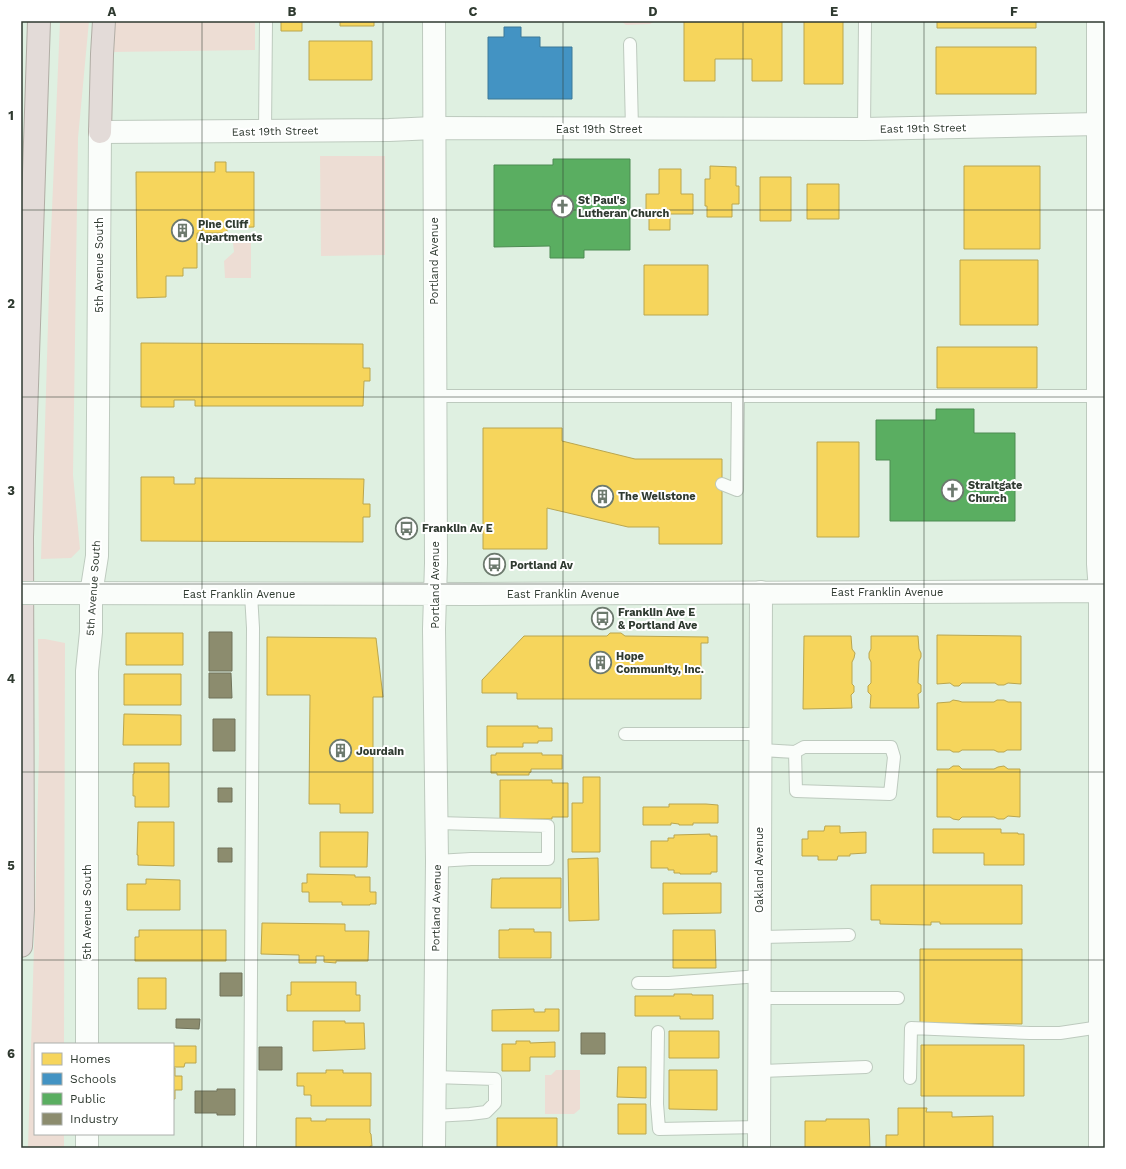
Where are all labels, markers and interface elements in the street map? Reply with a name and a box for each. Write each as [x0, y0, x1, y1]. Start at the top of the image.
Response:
text: A [108, 4, 117, 19]
text: B [288, 4, 297, 19]
text: C [469, 4, 478, 19]
text: D [648, 4, 658, 19]
text: E [830, 4, 838, 19]
text: F [1010, 4, 1018, 19]
text: 1 [8, 108, 14, 123]
street label: East 19th Street [880, 121, 967, 136]
street label: East 19th Street [556, 123, 643, 136]
street label: East 19th Street [232, 124, 319, 139]
church icon: St Paul's Lutheran Church [549, 193, 575, 219]
place label: St Paul's Lutheran Church [578, 194, 670, 220]
street label: 5th Avenue South [93, 217, 106, 313]
building icon: Pine Cliff Apartments [169, 217, 195, 243]
street label: Portland Avenue [428, 217, 441, 305]
place label: Pine Cliff Apartments [198, 218, 262, 244]
text: 2 [7, 296, 15, 311]
church icon: Straitgate Church [939, 478, 965, 504]
place label: Straitgate Church [968, 479, 1022, 505]
text: 3 [7, 483, 15, 498]
building icon: The Wellstone [589, 483, 615, 509]
place label: The Wellstone [618, 490, 696, 503]
bus stop icon: Franklin Av E [393, 515, 419, 541]
place label: Franklin Av E [422, 522, 493, 535]
street label: 5th Avenue South [84, 540, 103, 636]
street label: Portland Avenue [429, 541, 442, 629]
bus stop icon: Portland Av [482, 552, 508, 578]
place label: Portland Av [510, 559, 574, 572]
street label: East Franklin Avenue [831, 586, 943, 599]
street label: East Franklin Avenue [183, 588, 295, 601]
street label: East Franklin Avenue [507, 588, 619, 601]
bus stop icon: Franklin Ave E & Portland Ave [589, 605, 615, 631]
place label: Franklin Ave E & Portland Ave [618, 606, 697, 632]
building icon: Hope Community, Inc. [588, 649, 614, 675]
place label: Hope Community, Inc. [616, 650, 704, 676]
text: 4 [7, 671, 16, 686]
building icon: Jourdain [328, 738, 354, 764]
place label: Jourdain [356, 745, 404, 758]
street label: Oakland Avenue [753, 827, 766, 913]
text: 5 [7, 858, 15, 873]
street label: 5th Avenue South [81, 864, 94, 960]
street label: Portland Avenue [429, 864, 444, 952]
legend [34, 1043, 174, 1135]
text: 6 [7, 1046, 15, 1061]
text: Homes [70, 1052, 111, 1066]
text: Schools [70, 1072, 116, 1086]
text: Public [70, 1092, 106, 1106]
text: Industry [70, 1112, 119, 1126]

